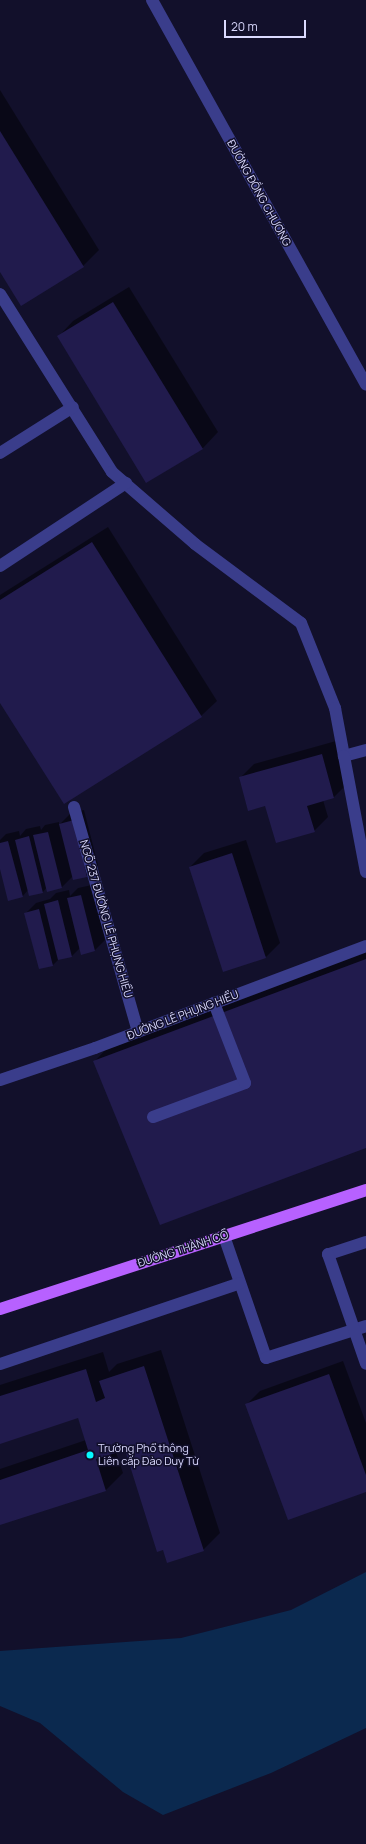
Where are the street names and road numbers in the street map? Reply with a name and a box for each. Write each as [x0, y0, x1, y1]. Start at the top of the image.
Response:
street label: ĐƯỜNG ĐỒNG CHƯƠNG [224, 137, 294, 249]
street label: NGÕ 237 ĐƯỜNG LÊ PHỤNG HIỂU [77, 838, 135, 1000]
street label: ĐƯỜNG LÊ PHỤNG HIỂU [125, 988, 241, 1042]
street label: ĐƯỜNG THÀNH CỔ [136, 1228, 230, 1270]

